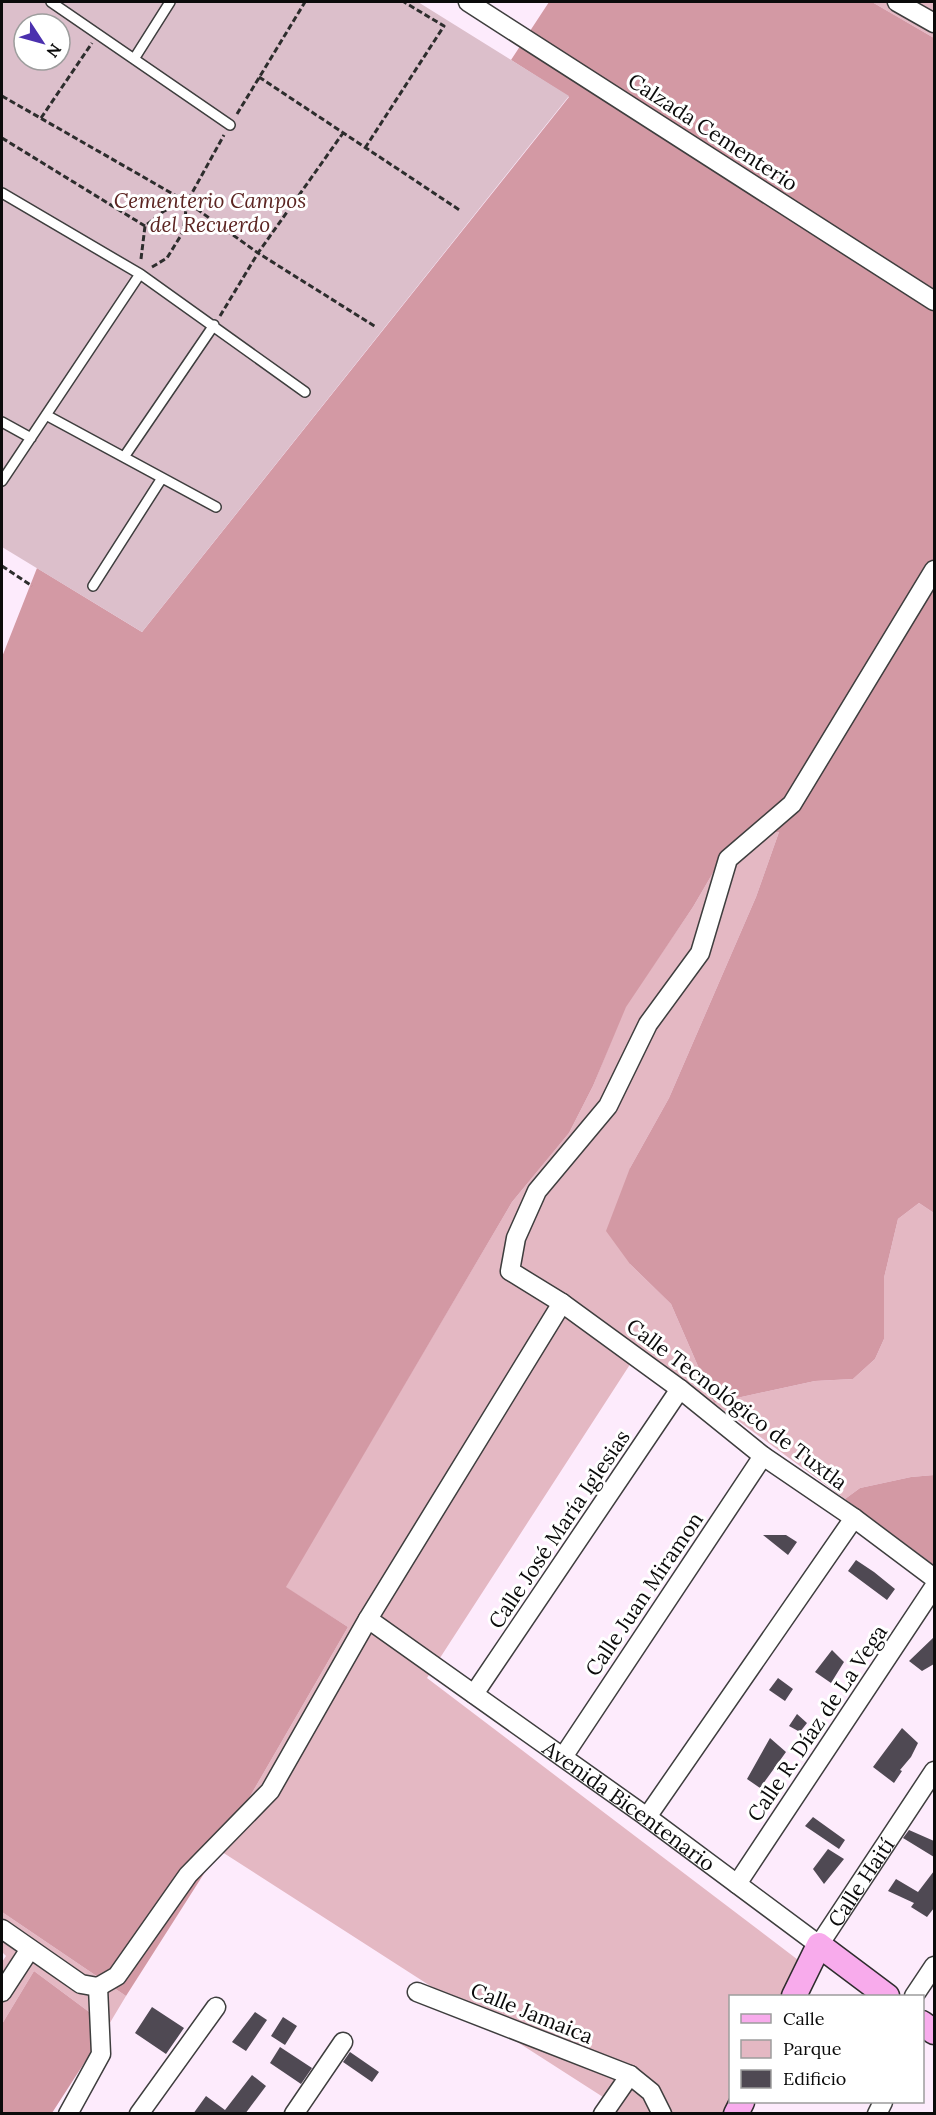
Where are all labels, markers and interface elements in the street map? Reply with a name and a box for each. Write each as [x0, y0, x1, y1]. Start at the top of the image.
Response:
north arrow [12, 12, 72, 72]
text: N [42, 40, 66, 62]
street label: Calzada Cementerio [623, 67, 803, 197]
park label: Cementerio Campos del Recuerdo [114, 187, 306, 238]
street label: Calle Tecnológico de Tuxtla [621, 1312, 853, 1496]
street label: Calle José María Iglesias [482, 1424, 636, 1634]
street label: Calle Juan Miramon [579, 1507, 709, 1681]
street label: Calle R. Díaz de La Vega [741, 1619, 893, 1827]
street label: Avenida Bicentenario [537, 1733, 721, 1877]
street label: Calle Haití [821, 1832, 900, 1932]
street label: Calle Jamaica [467, 1976, 597, 2050]
legend [729, 1995, 924, 2103]
text: Calle [783, 2007, 825, 2030]
text: Parque [783, 2037, 842, 2060]
text: Edificio [783, 2067, 846, 2090]

